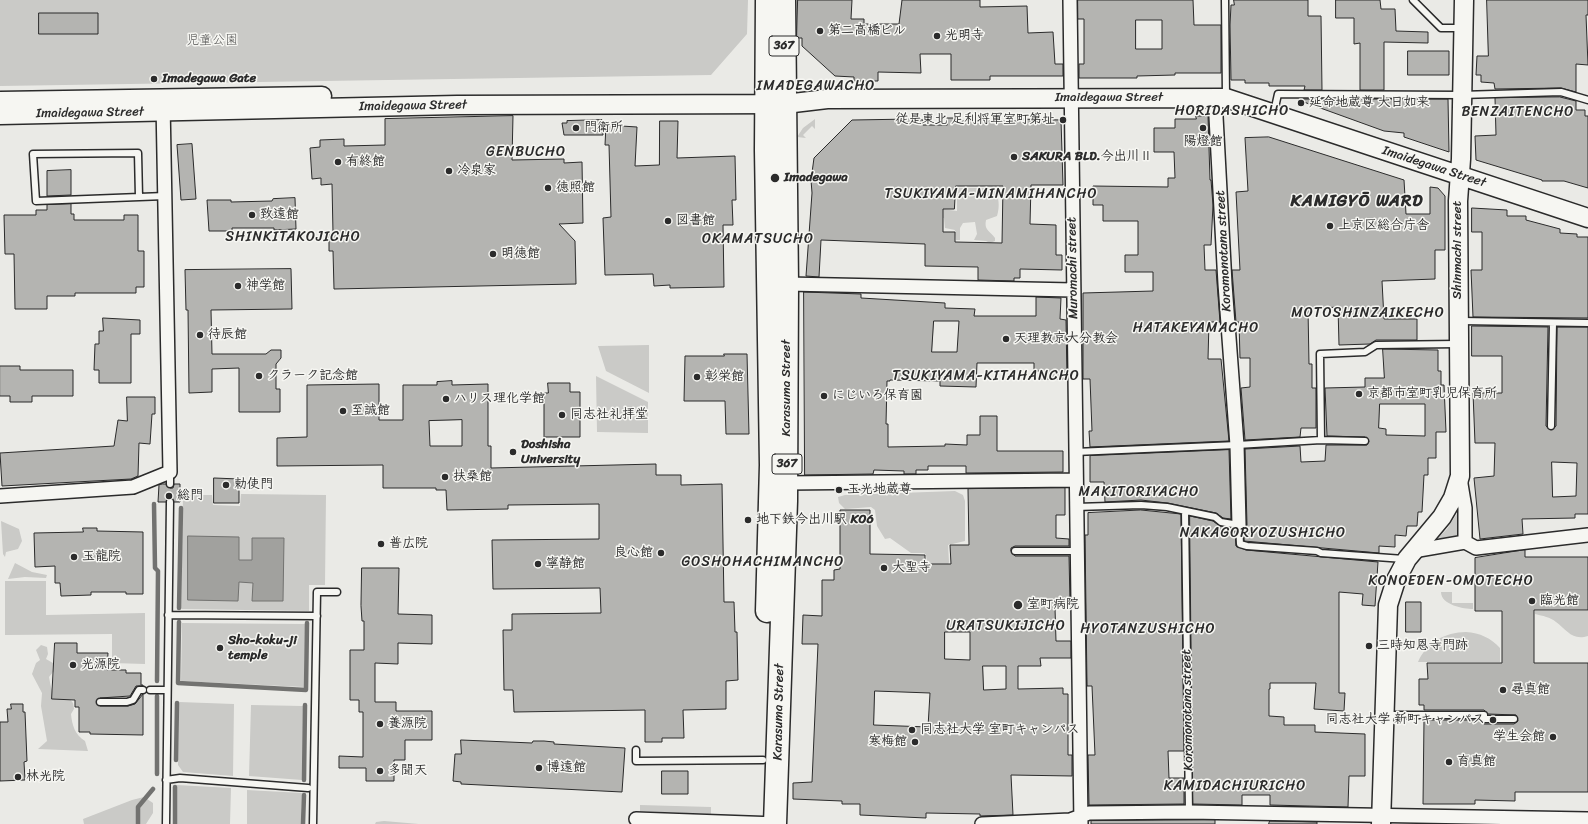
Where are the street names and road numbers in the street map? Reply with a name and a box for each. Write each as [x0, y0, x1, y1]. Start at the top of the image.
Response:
road number: 367 [769, 36, 799, 56]
street label: Imaidegawa Street [1055, 90, 1163, 106]
street label: Imaidegawa Street [359, 97, 467, 115]
street label: Imaidegawa Street [36, 104, 144, 122]
street label: Imaidegawa Street [1380, 143, 1488, 191]
street label: Koromonotana street [1213, 190, 1235, 312]
street label: Shinmachi street [1450, 201, 1466, 299]
street label: Muromachi street [1064, 217, 1082, 319]
street label: Karasuma Street [779, 340, 795, 436]
road number: 367 [772, 454, 802, 474]
street label: Koromonotana street [1179, 649, 1197, 771]
street label: Karasuma Street [770, 663, 788, 761]

